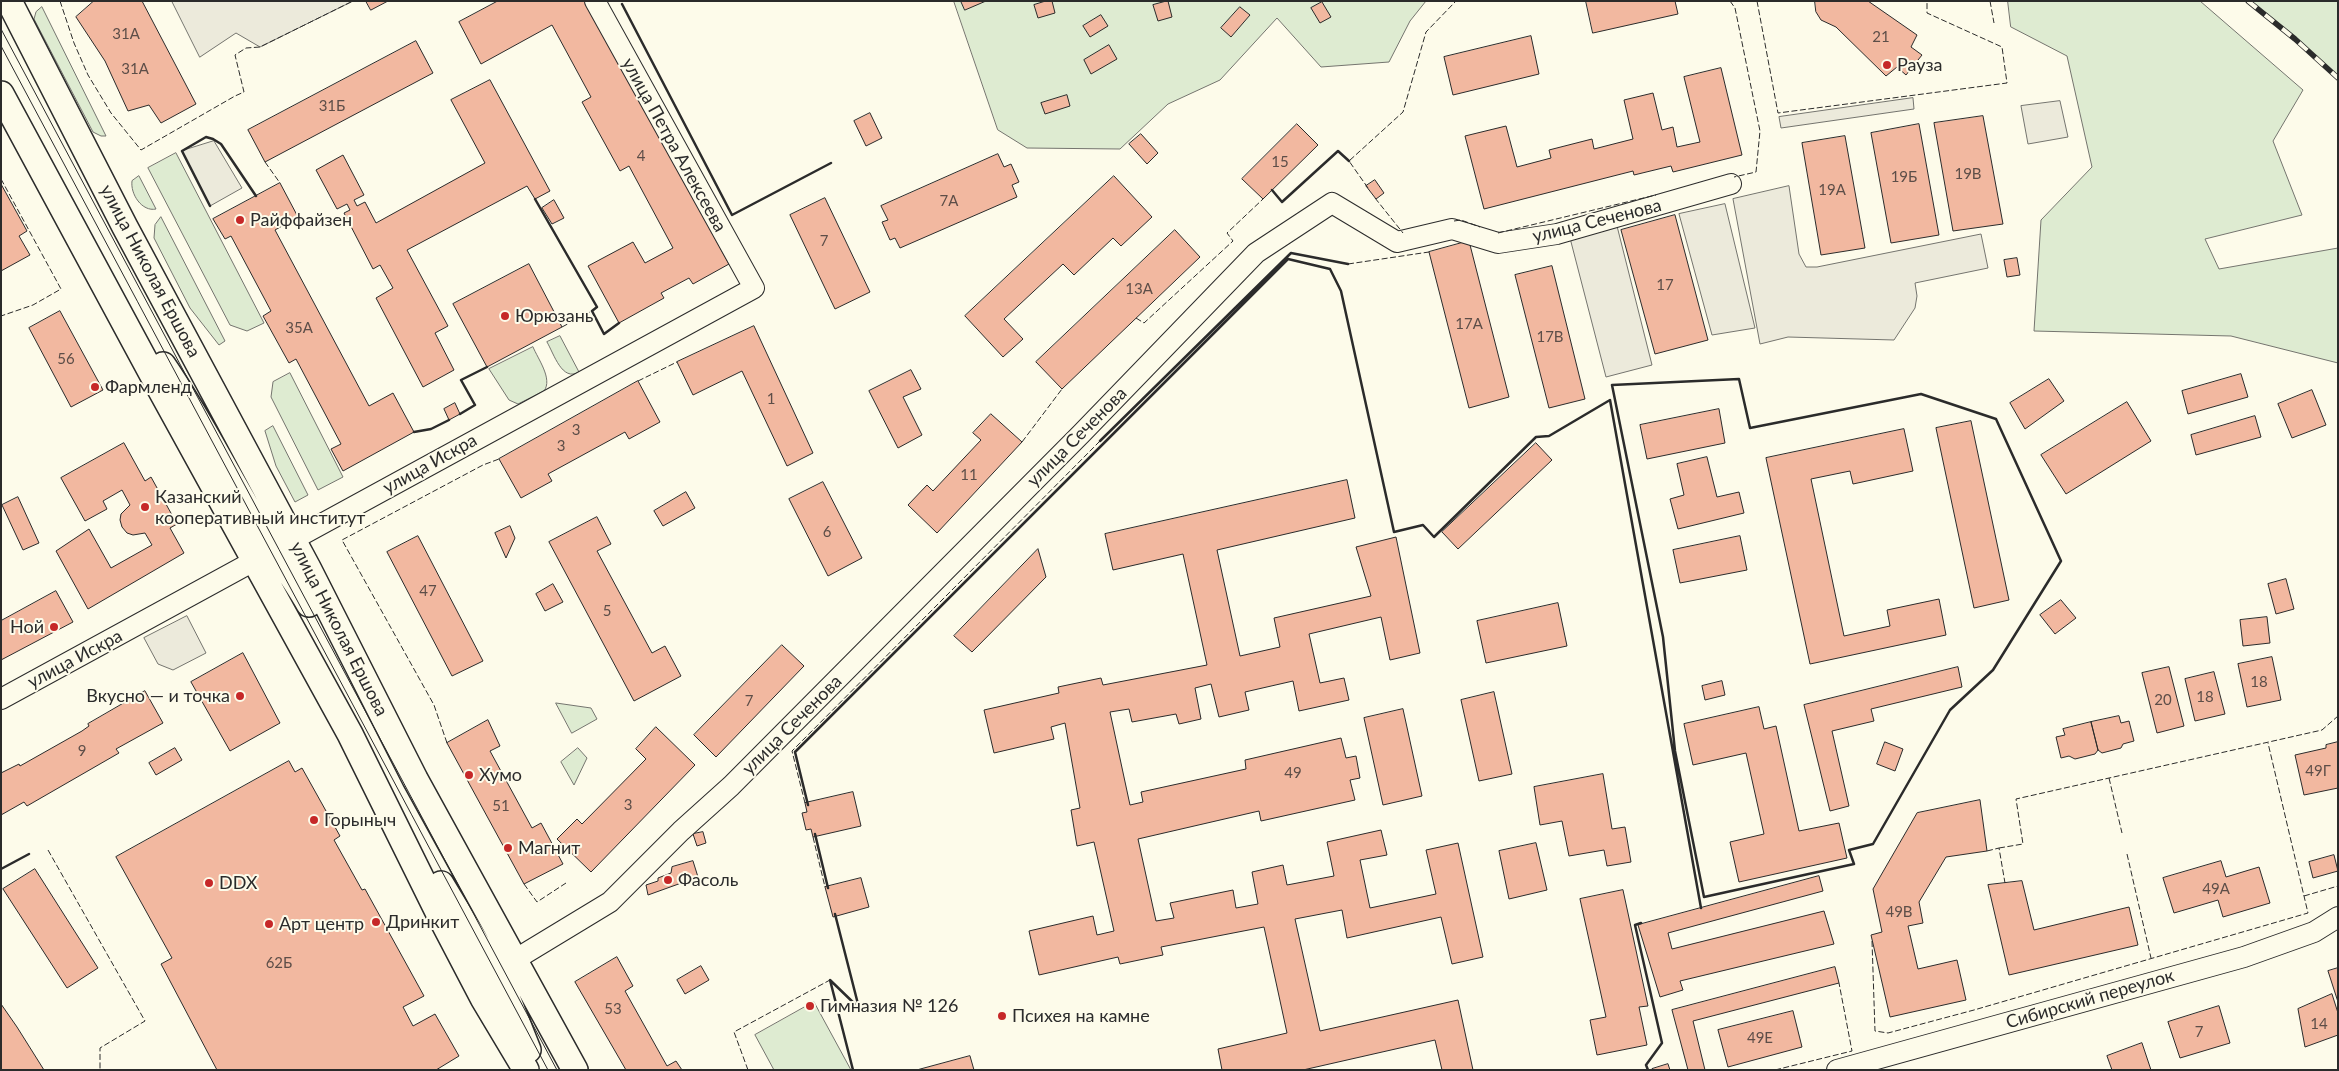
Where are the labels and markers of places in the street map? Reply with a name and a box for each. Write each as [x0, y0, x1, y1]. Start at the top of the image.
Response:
place label: Рауза [1897, 54, 1942, 76]
marker: Рауза [1881, 59, 1893, 71]
place label: Райффайзен [250, 209, 352, 231]
marker: Райффайзен [234, 214, 246, 226]
place label: Юрюзань [515, 305, 593, 327]
marker: Юрюзань [499, 310, 511, 322]
place label: Фармленд [105, 376, 192, 398]
marker: Фармленд [89, 381, 101, 393]
place label: Казанский кооперативный институт [155, 486, 365, 528]
marker: Казанский кооперативный институт [139, 501, 151, 513]
place label: Ной [10, 616, 44, 638]
marker: Ной [48, 621, 60, 633]
place label: Вкусно — и точка [86, 685, 230, 707]
marker: Вкусно — и точка [234, 690, 246, 702]
place label: Хумо [479, 764, 522, 786]
marker: Хумо [463, 769, 475, 781]
place label: Горыныч [324, 809, 396, 831]
marker: Горыныч [308, 814, 320, 826]
place label: Магнит [518, 837, 580, 859]
marker: Магнит [502, 842, 514, 854]
place label: Фасоль [678, 869, 738, 891]
place label: DDX [219, 872, 258, 894]
marker: Фасоль [662, 874, 674, 886]
marker: DDX [203, 877, 215, 889]
place label: Дринкит [386, 911, 459, 933]
place label: Арт центр [279, 913, 364, 935]
marker: Дринкит [370, 916, 382, 928]
marker: Арт центр [263, 918, 275, 930]
place label: Гимназия № 126 [820, 995, 958, 1017]
marker: Гимназия № 126 [804, 1000, 816, 1012]
place label: Психея на камне [1012, 1005, 1150, 1027]
marker: Психея на камне [996, 1010, 1008, 1022]

